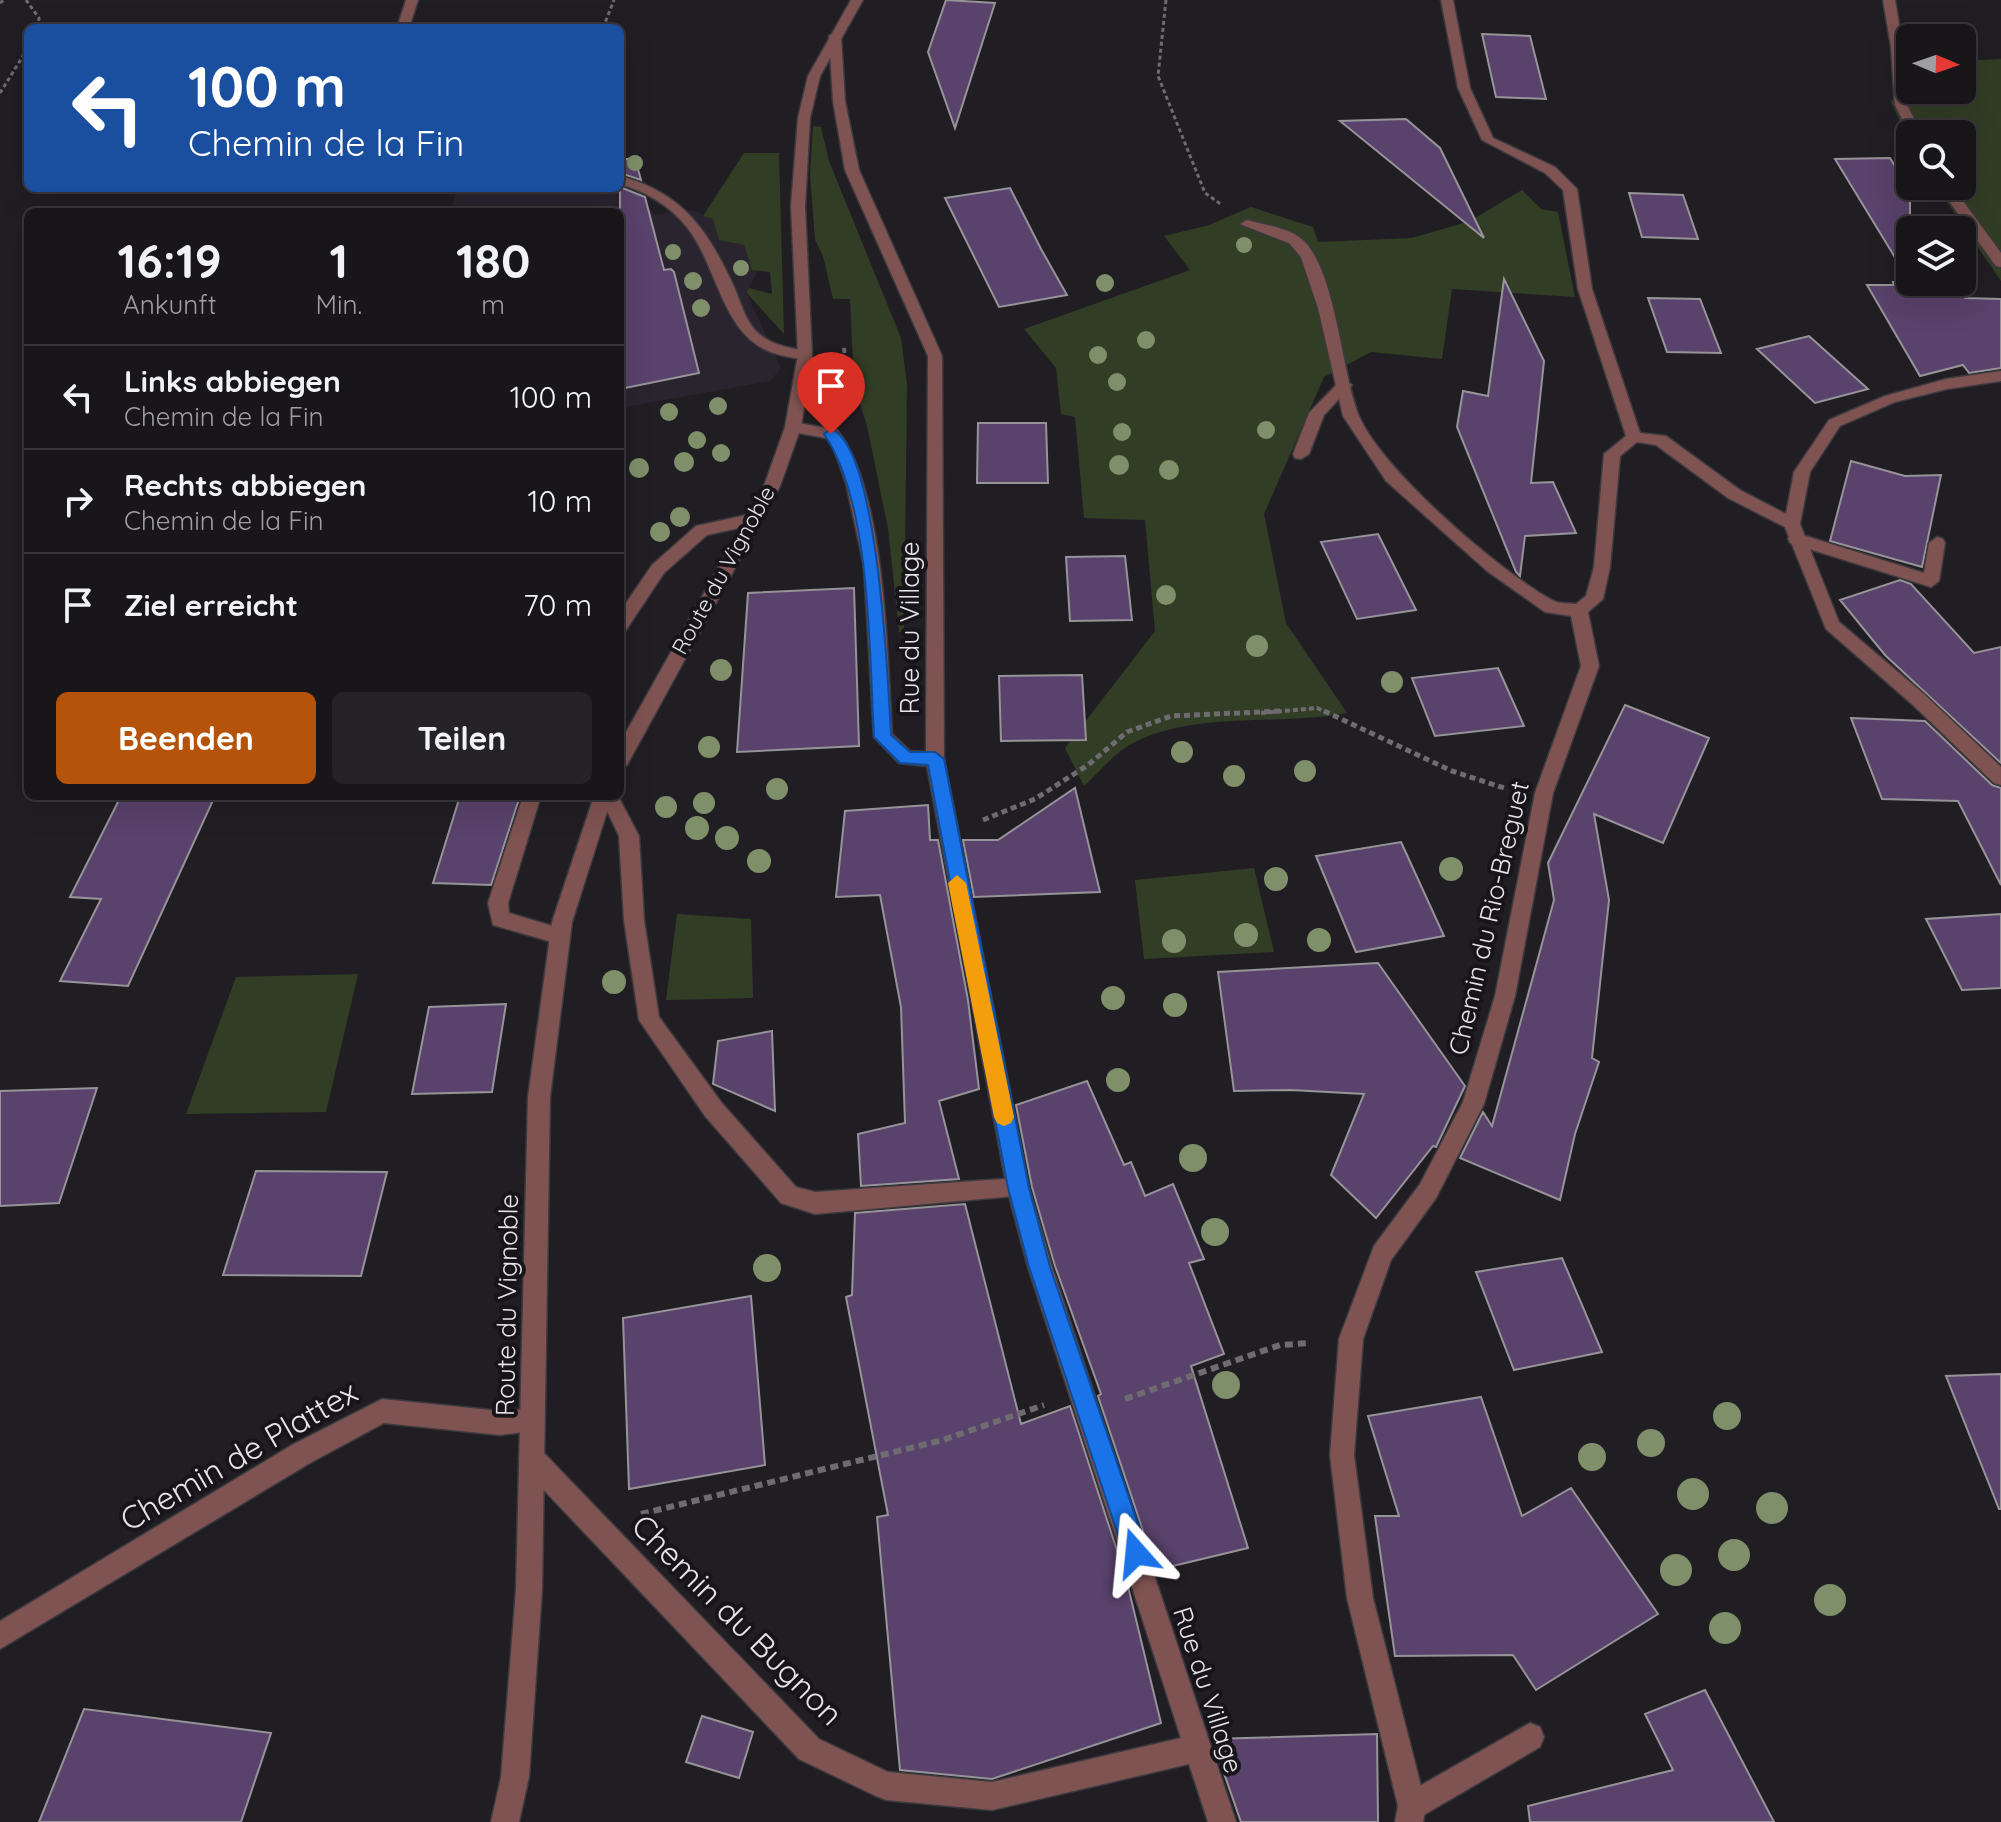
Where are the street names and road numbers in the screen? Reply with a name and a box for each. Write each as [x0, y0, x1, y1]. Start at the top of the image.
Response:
street label: Route du Vignoble [665, 481, 781, 659]
street label: Rue du Village [893, 542, 926, 714]
street label: Chemin du Rio-Breguet [1441, 778, 1536, 1058]
street label: Route du Vignoble [488, 1194, 525, 1416]
street label: Chemin de Plattex [113, 1371, 364, 1539]
street label: Chemin du Bugnon [624, 1505, 852, 1733]
street label: Rue du Village [1166, 1603, 1251, 1777]

